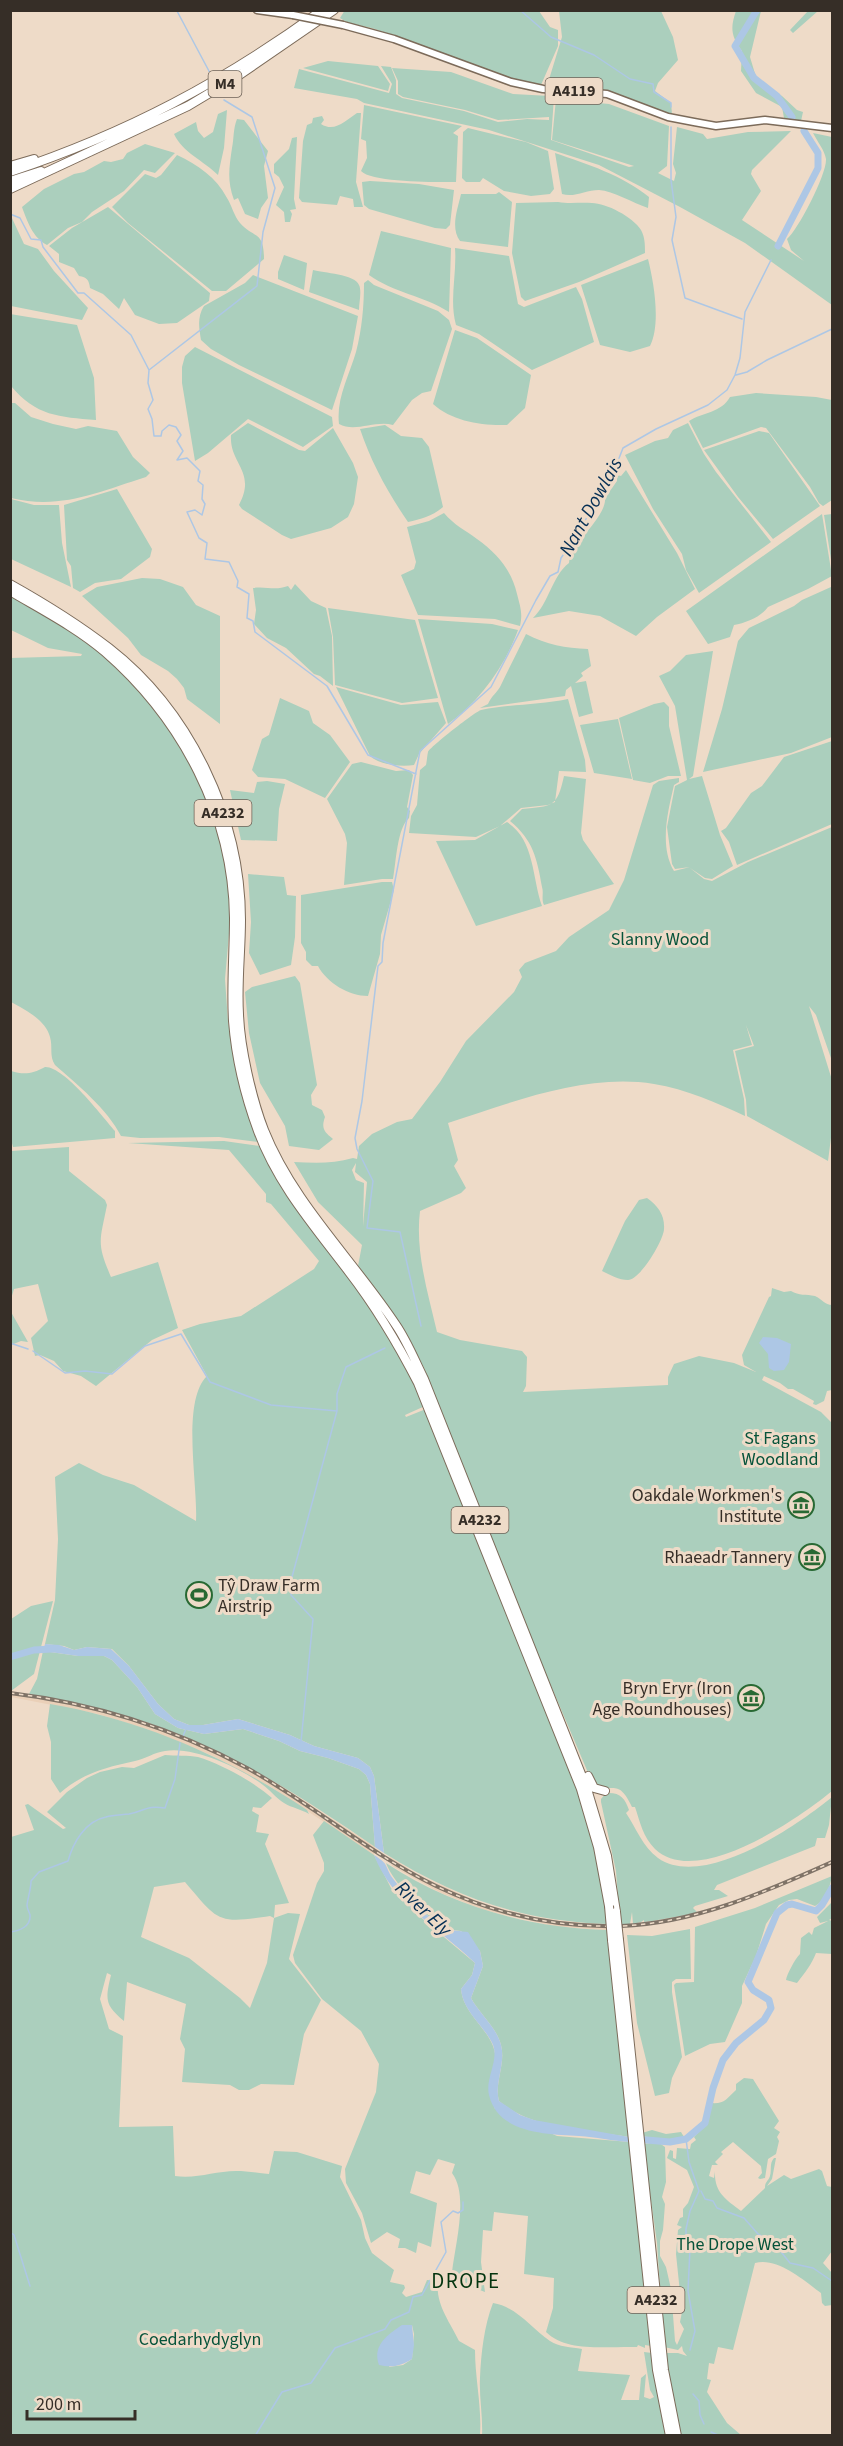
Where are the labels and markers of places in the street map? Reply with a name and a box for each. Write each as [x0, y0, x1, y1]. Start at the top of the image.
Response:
place label: Oakdale Workmen's Institute [632, 1483, 782, 1529]
museum icon: Oakdale Workmen's Institute [786, 1490, 816, 1520]
museum icon: Rhaeadr Tannery [797, 1542, 827, 1572]
place label: Rhaeadr Tannery [664, 1545, 793, 1570]
place label: Tŷ Draw Farm Airstrip [218, 1573, 320, 1619]
sports icon: Tŷ Draw Farm Airstrip [184, 1580, 214, 1610]
place label: Bryn Eryr (Iron Age Roundhouses) [593, 1676, 732, 1722]
museum icon: Bryn Eryr (Iron Age Roundhouses) [736, 1683, 766, 1713]

